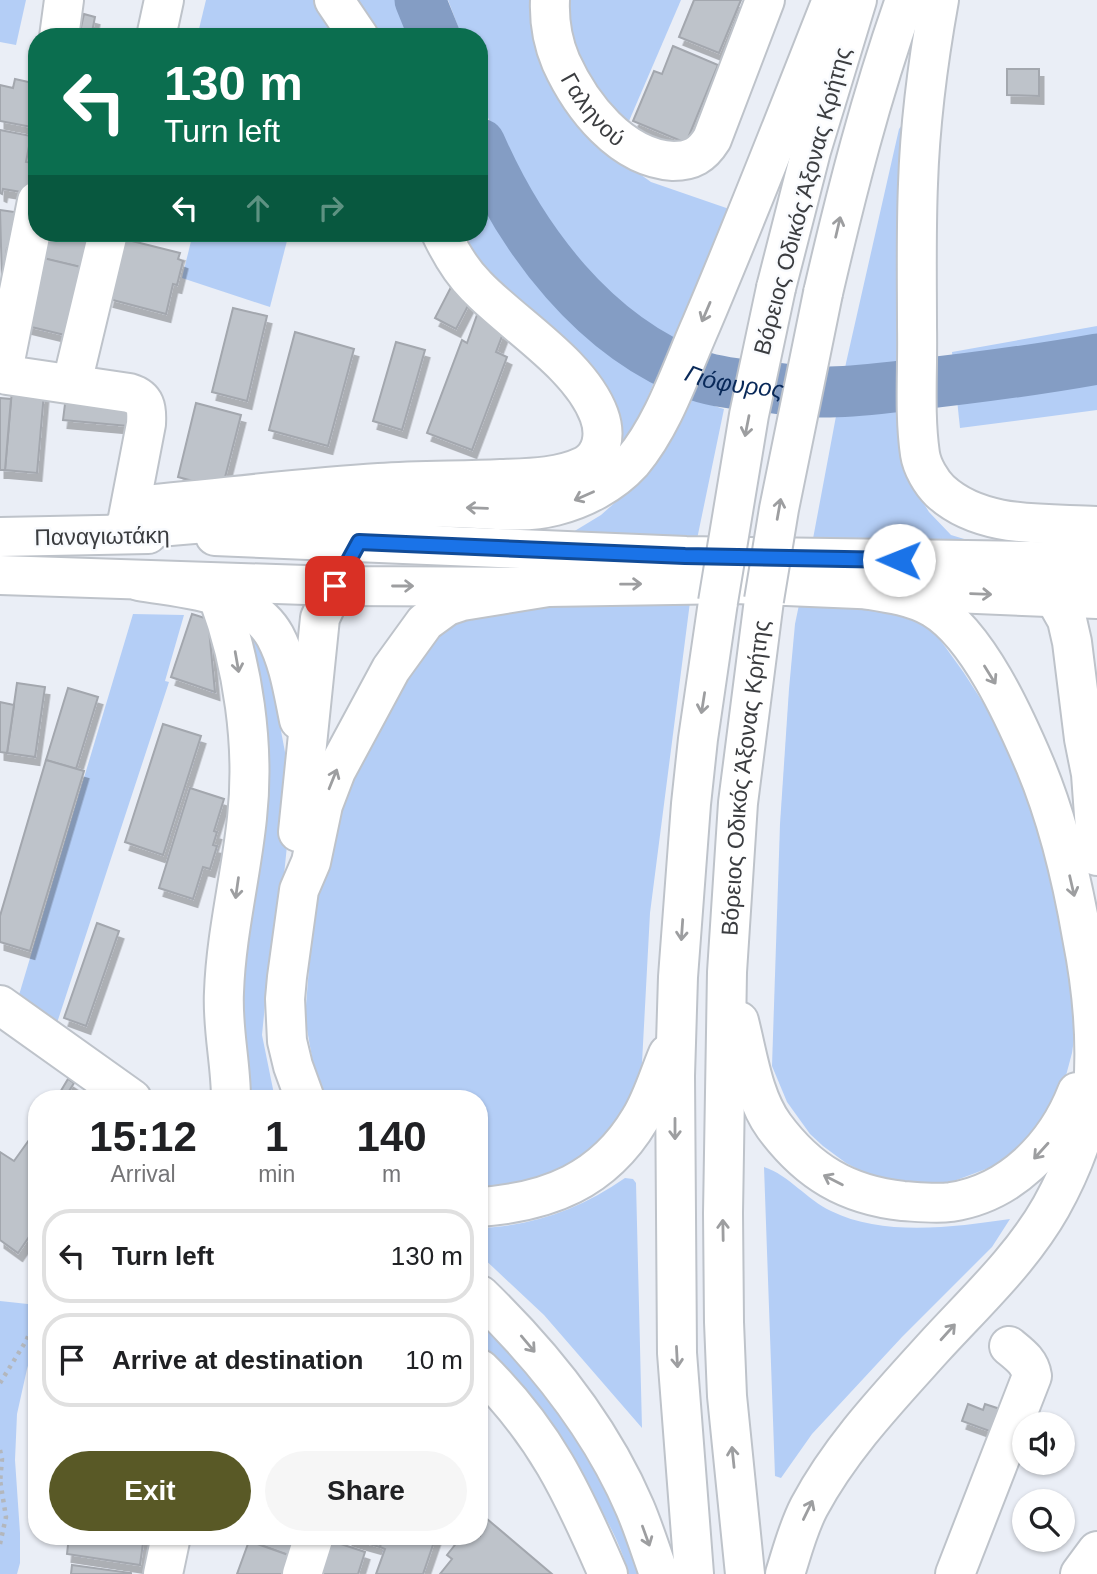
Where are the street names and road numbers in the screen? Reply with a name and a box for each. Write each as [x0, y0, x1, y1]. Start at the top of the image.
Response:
street label: Βόρειος Οδικός Άξονας Κρήτης [748, 44, 856, 358]
street label: Γαληνού [556, 68, 630, 152]
street label: Παναγιωτάκη [34, 522, 170, 550]
street label: Βόρειος Οδικός Άξονας Κρήτης [716, 619, 774, 937]

